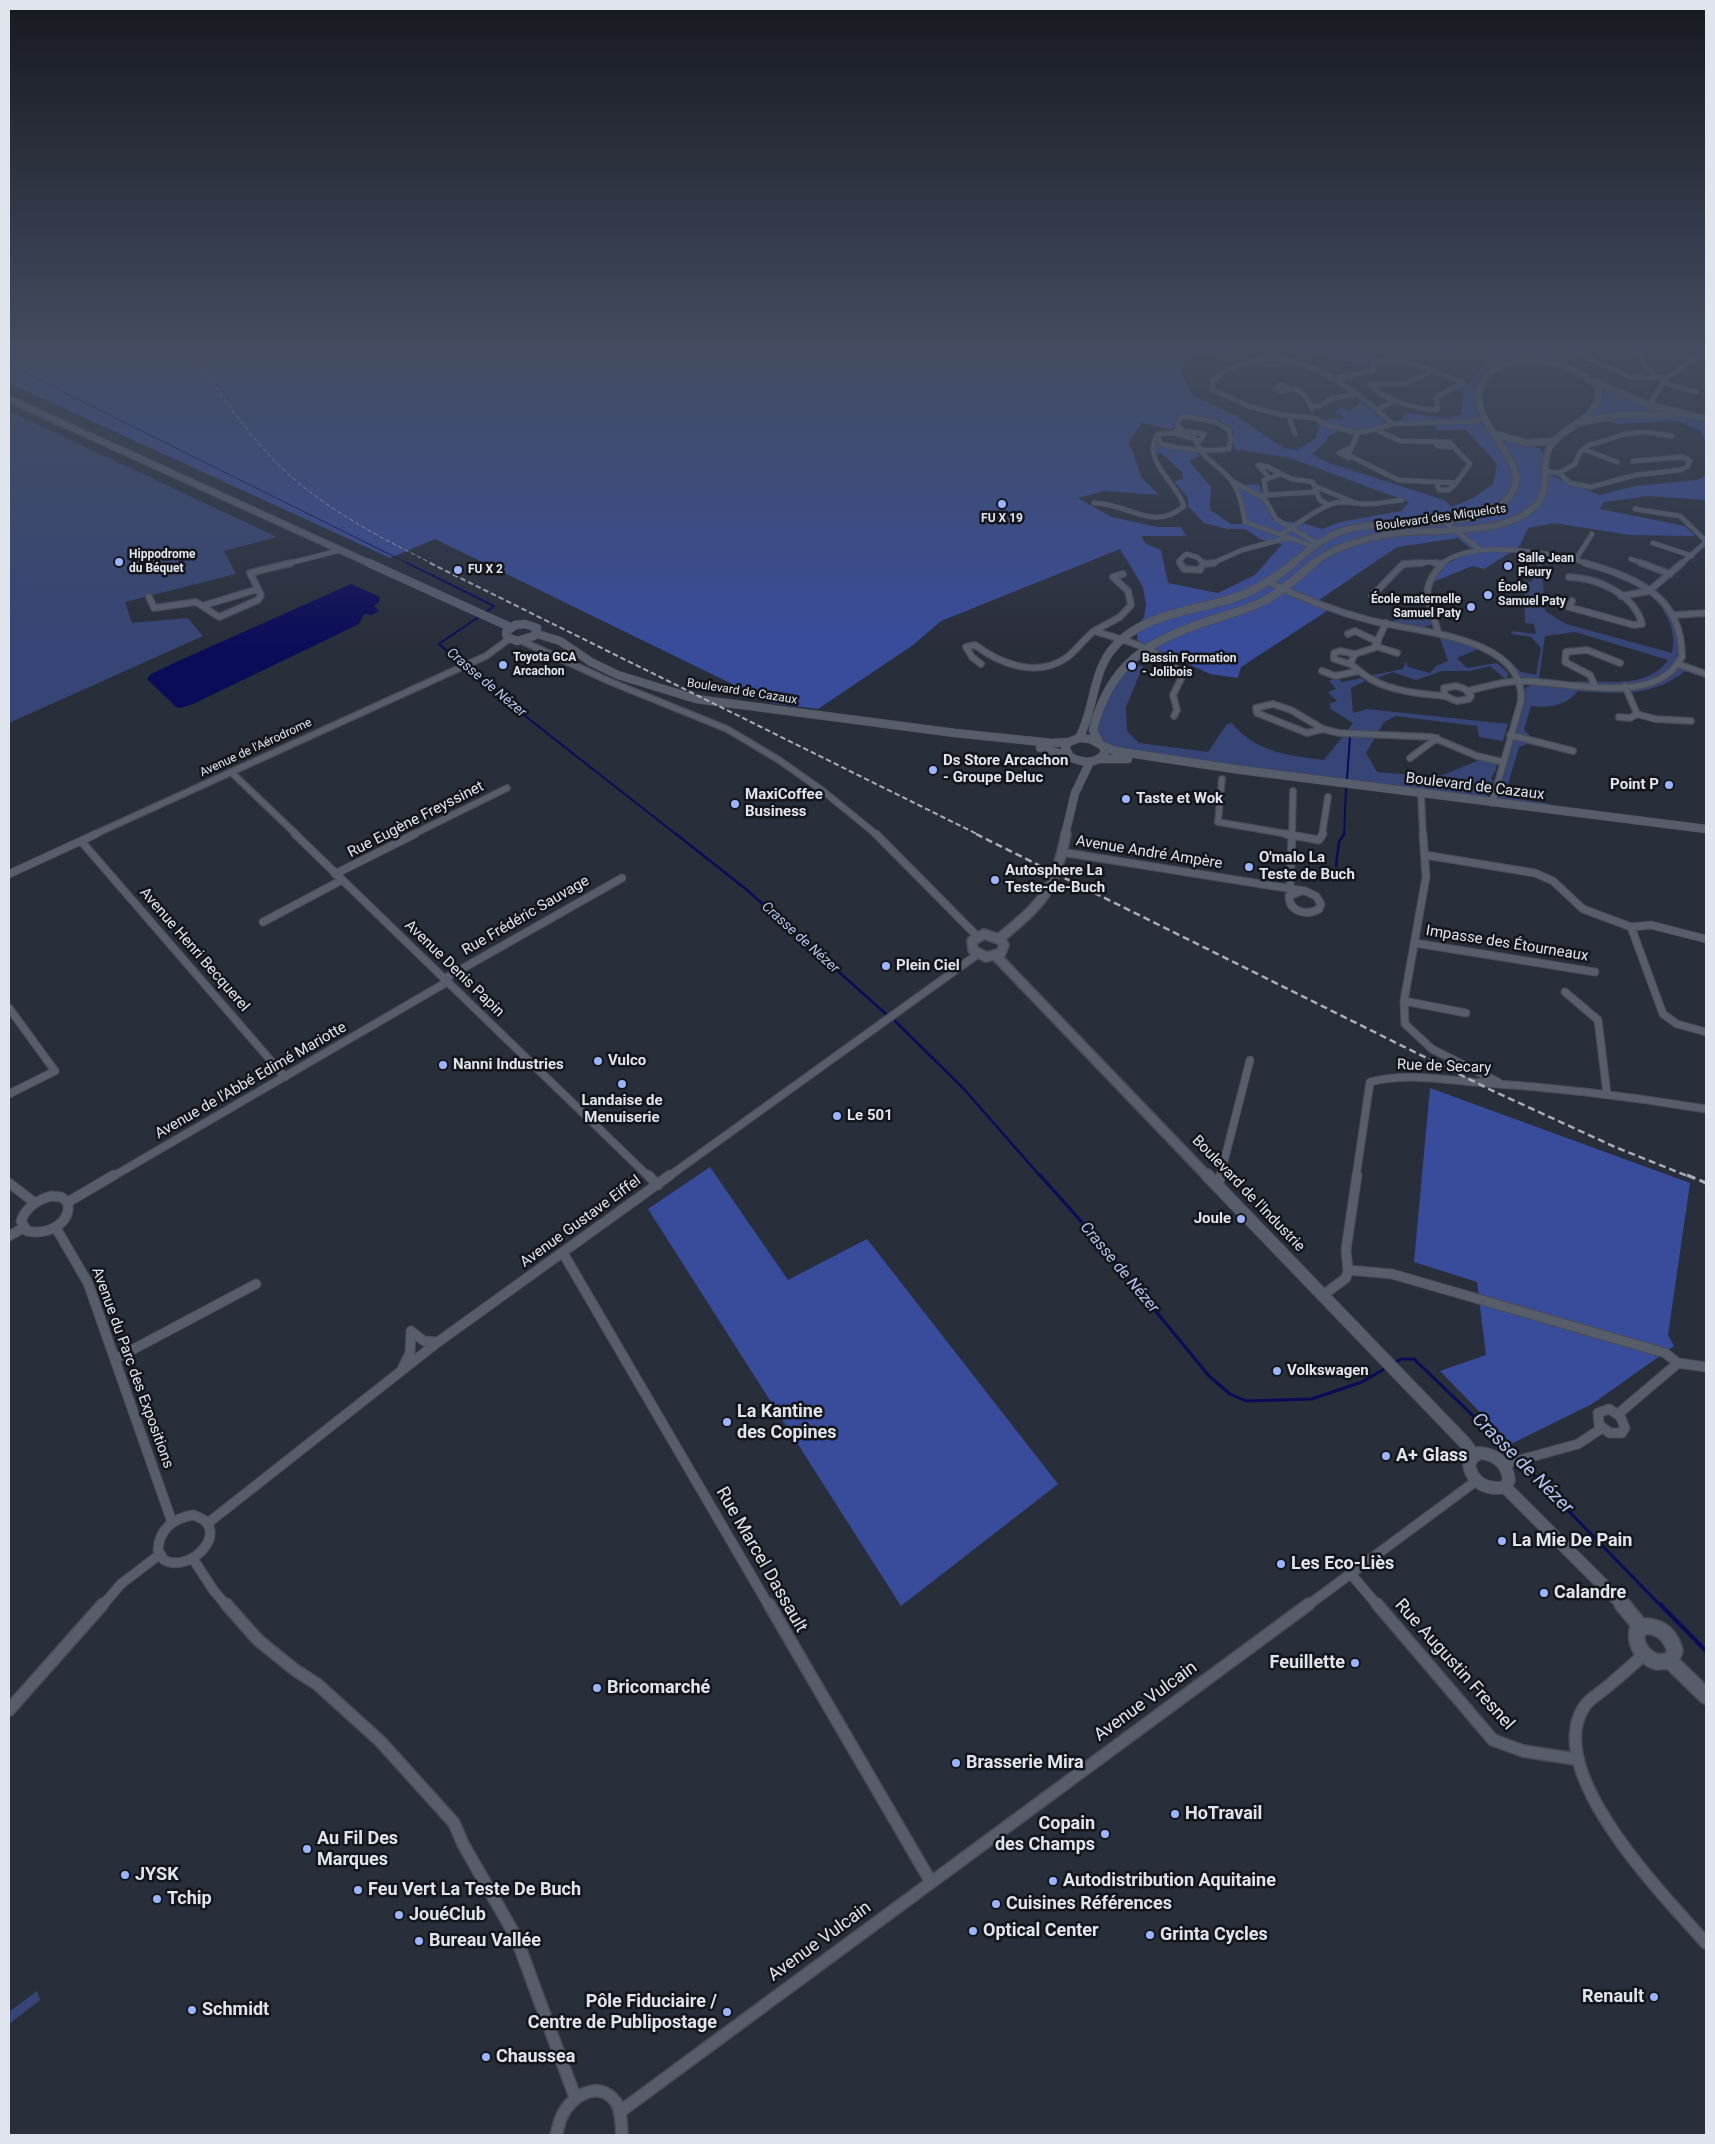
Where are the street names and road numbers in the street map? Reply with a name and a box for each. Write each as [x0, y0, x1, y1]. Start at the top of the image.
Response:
street label: Boulevard des Miquelots [1375, 502, 1507, 534]
street label: Boulevard de Cazaux [686, 676, 798, 708]
street label: Avenue de l'Aérodrome [198, 716, 314, 780]
street label: Boulevard de Cazaux [1405, 770, 1545, 804]
street label: Rue Eugène Freyssinet [345, 778, 487, 862]
street label: Avenue André Ampère [1074, 833, 1224, 873]
street label: Rue Frédéric Sauvage [459, 872, 593, 960]
street label: Avenue Henri Becquerel [135, 884, 253, 1016]
street label: Avenue Denis Papin [400, 917, 508, 1021]
street label: Impasse des Étourneaux [1425, 922, 1589, 966]
street label: Avenue de l'Abbé Edimé Mariotte [152, 1019, 350, 1143]
street label: Rue de Secary [1396, 1056, 1492, 1078]
street label: Boulevard de l'Industrie [1188, 1132, 1308, 1256]
street label: Avenue Gustave Eiffel [517, 1172, 645, 1272]
street label: Avenue du Parc des Expositions [87, 1265, 177, 1471]
street label: Rue Marcel Dassault [711, 1483, 811, 1637]
street label: Rue Augustin Fresnel [1389, 1595, 1519, 1735]
street label: Avenue Vulcain [1090, 1657, 1202, 1747]
street label: Avenue Vulcain [764, 1897, 876, 1987]

